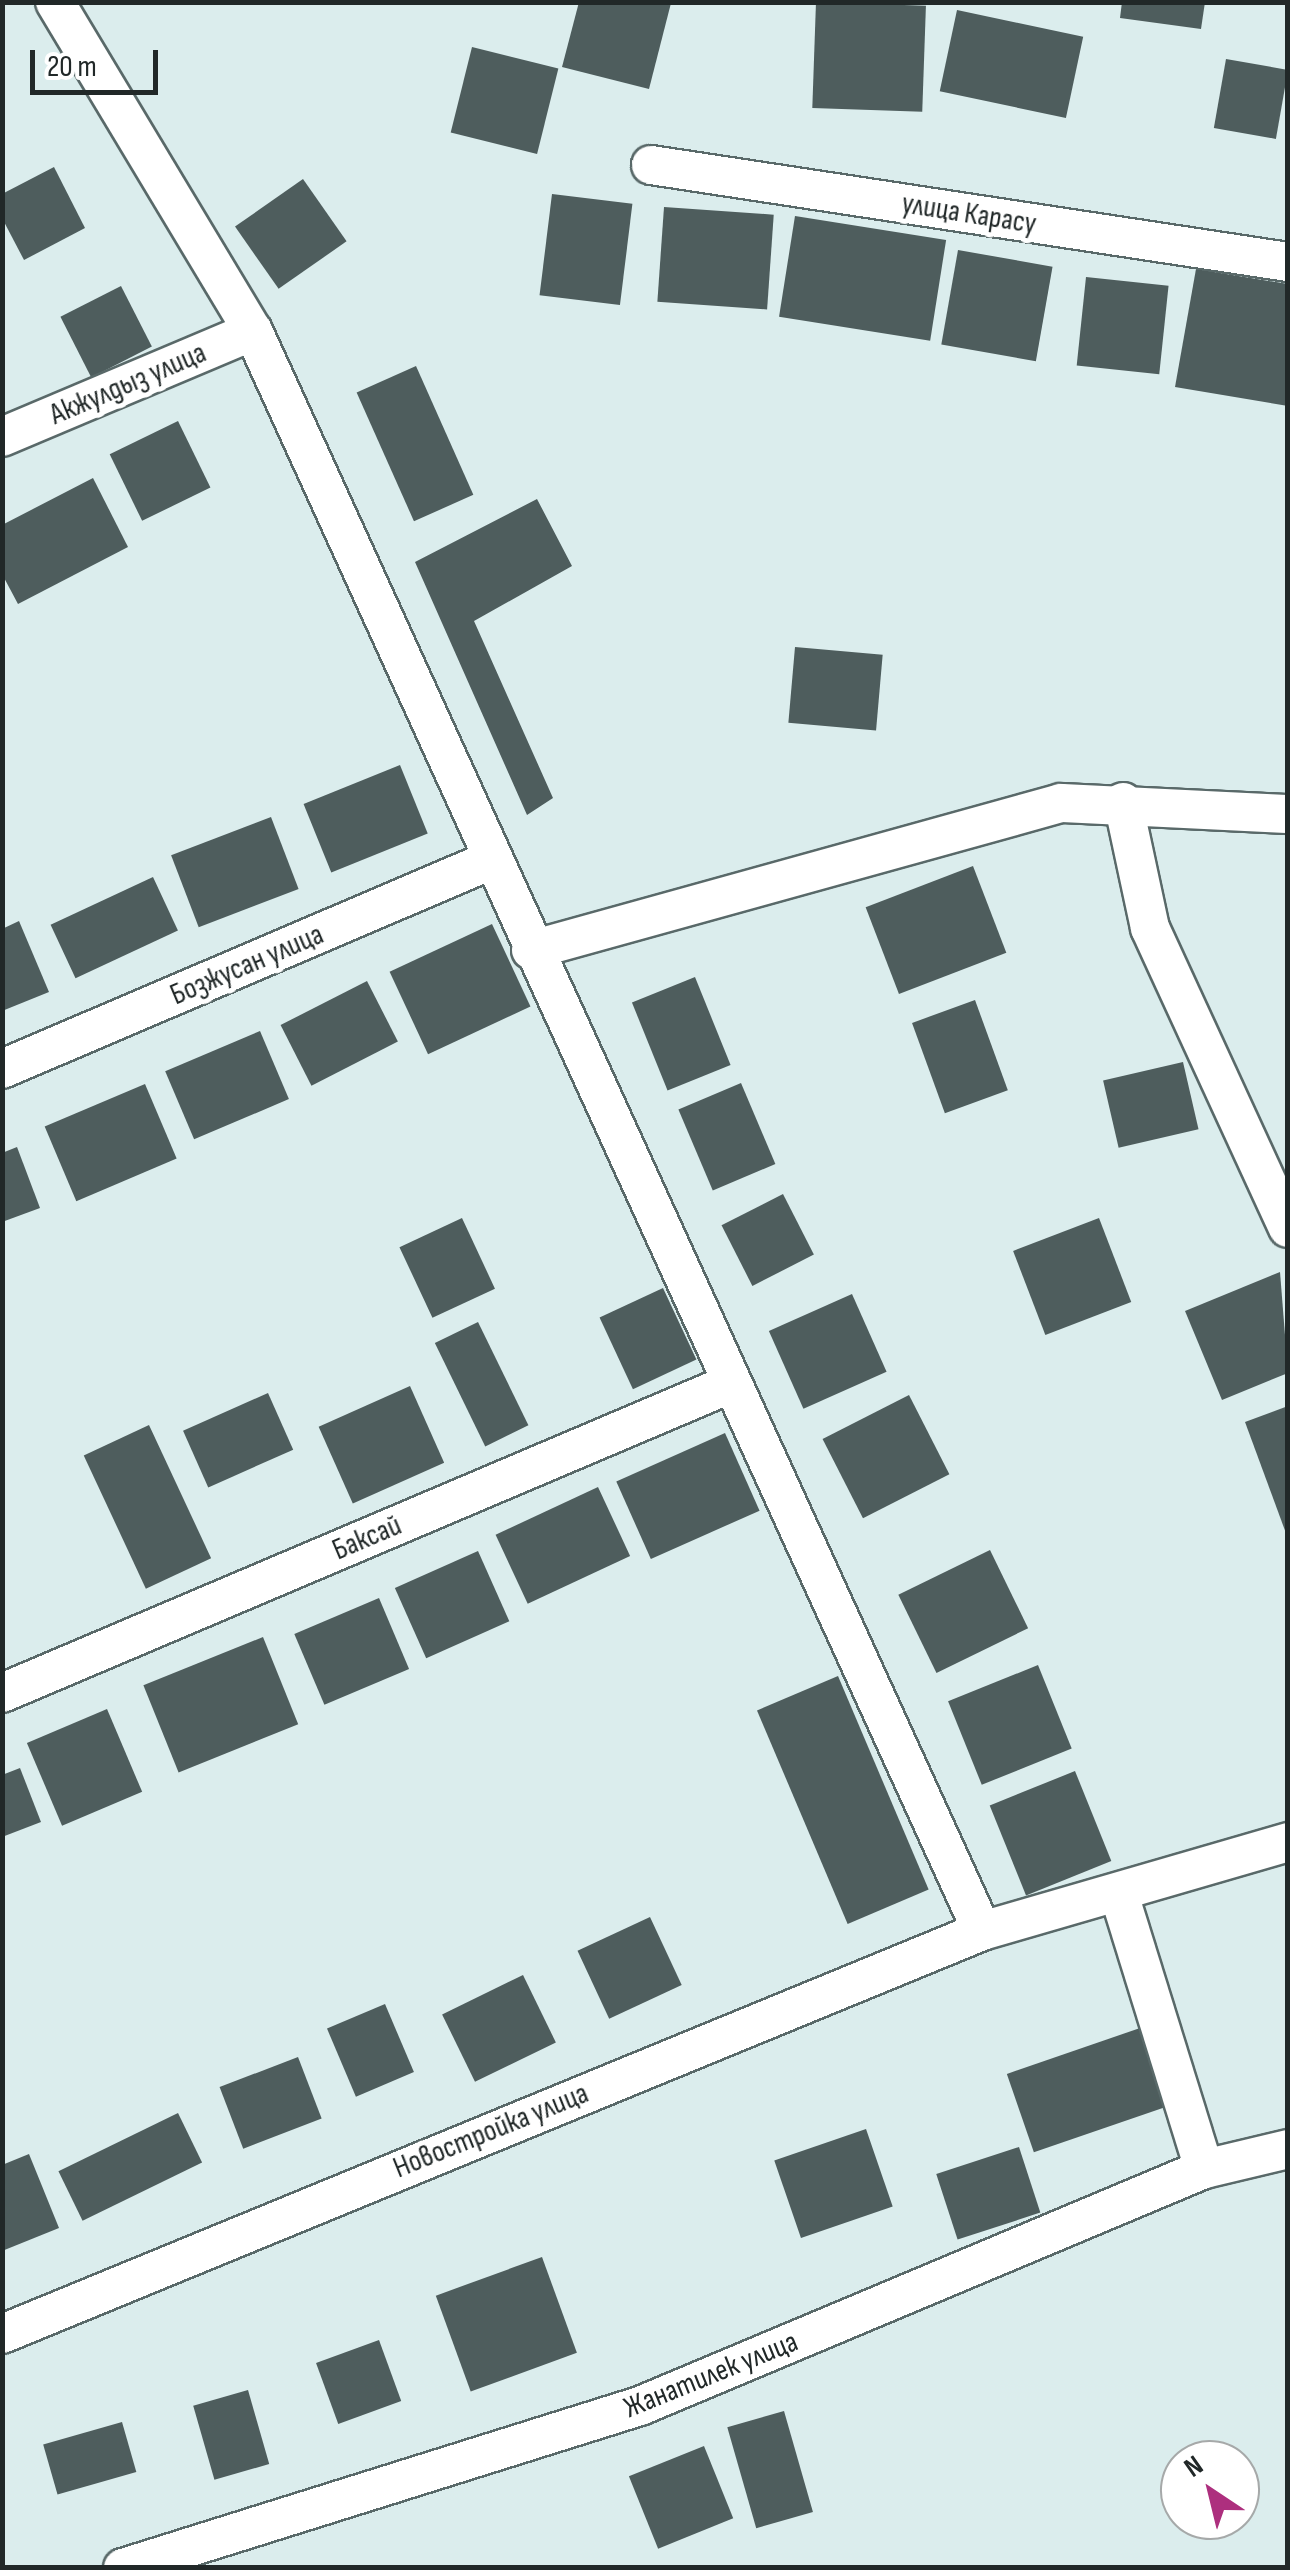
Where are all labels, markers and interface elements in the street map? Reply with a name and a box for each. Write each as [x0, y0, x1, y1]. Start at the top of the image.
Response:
scale bar [35, 30, 162, 92]
text: 20 m [47, 49, 97, 85]
street label: улица Карасу [899, 186, 1039, 242]
street label: Акжулдыз улица [44, 335, 212, 433]
street label: Бозжусан улица [165, 917, 329, 1013]
street label: Баксай [327, 1508, 407, 1568]
street label: Новостройка улица [388, 2076, 594, 2186]
street label: Жанатилек улица [619, 2324, 803, 2426]
north arrow [1160, 2440, 1260, 2540]
text: N [1178, 2449, 1209, 2484]

